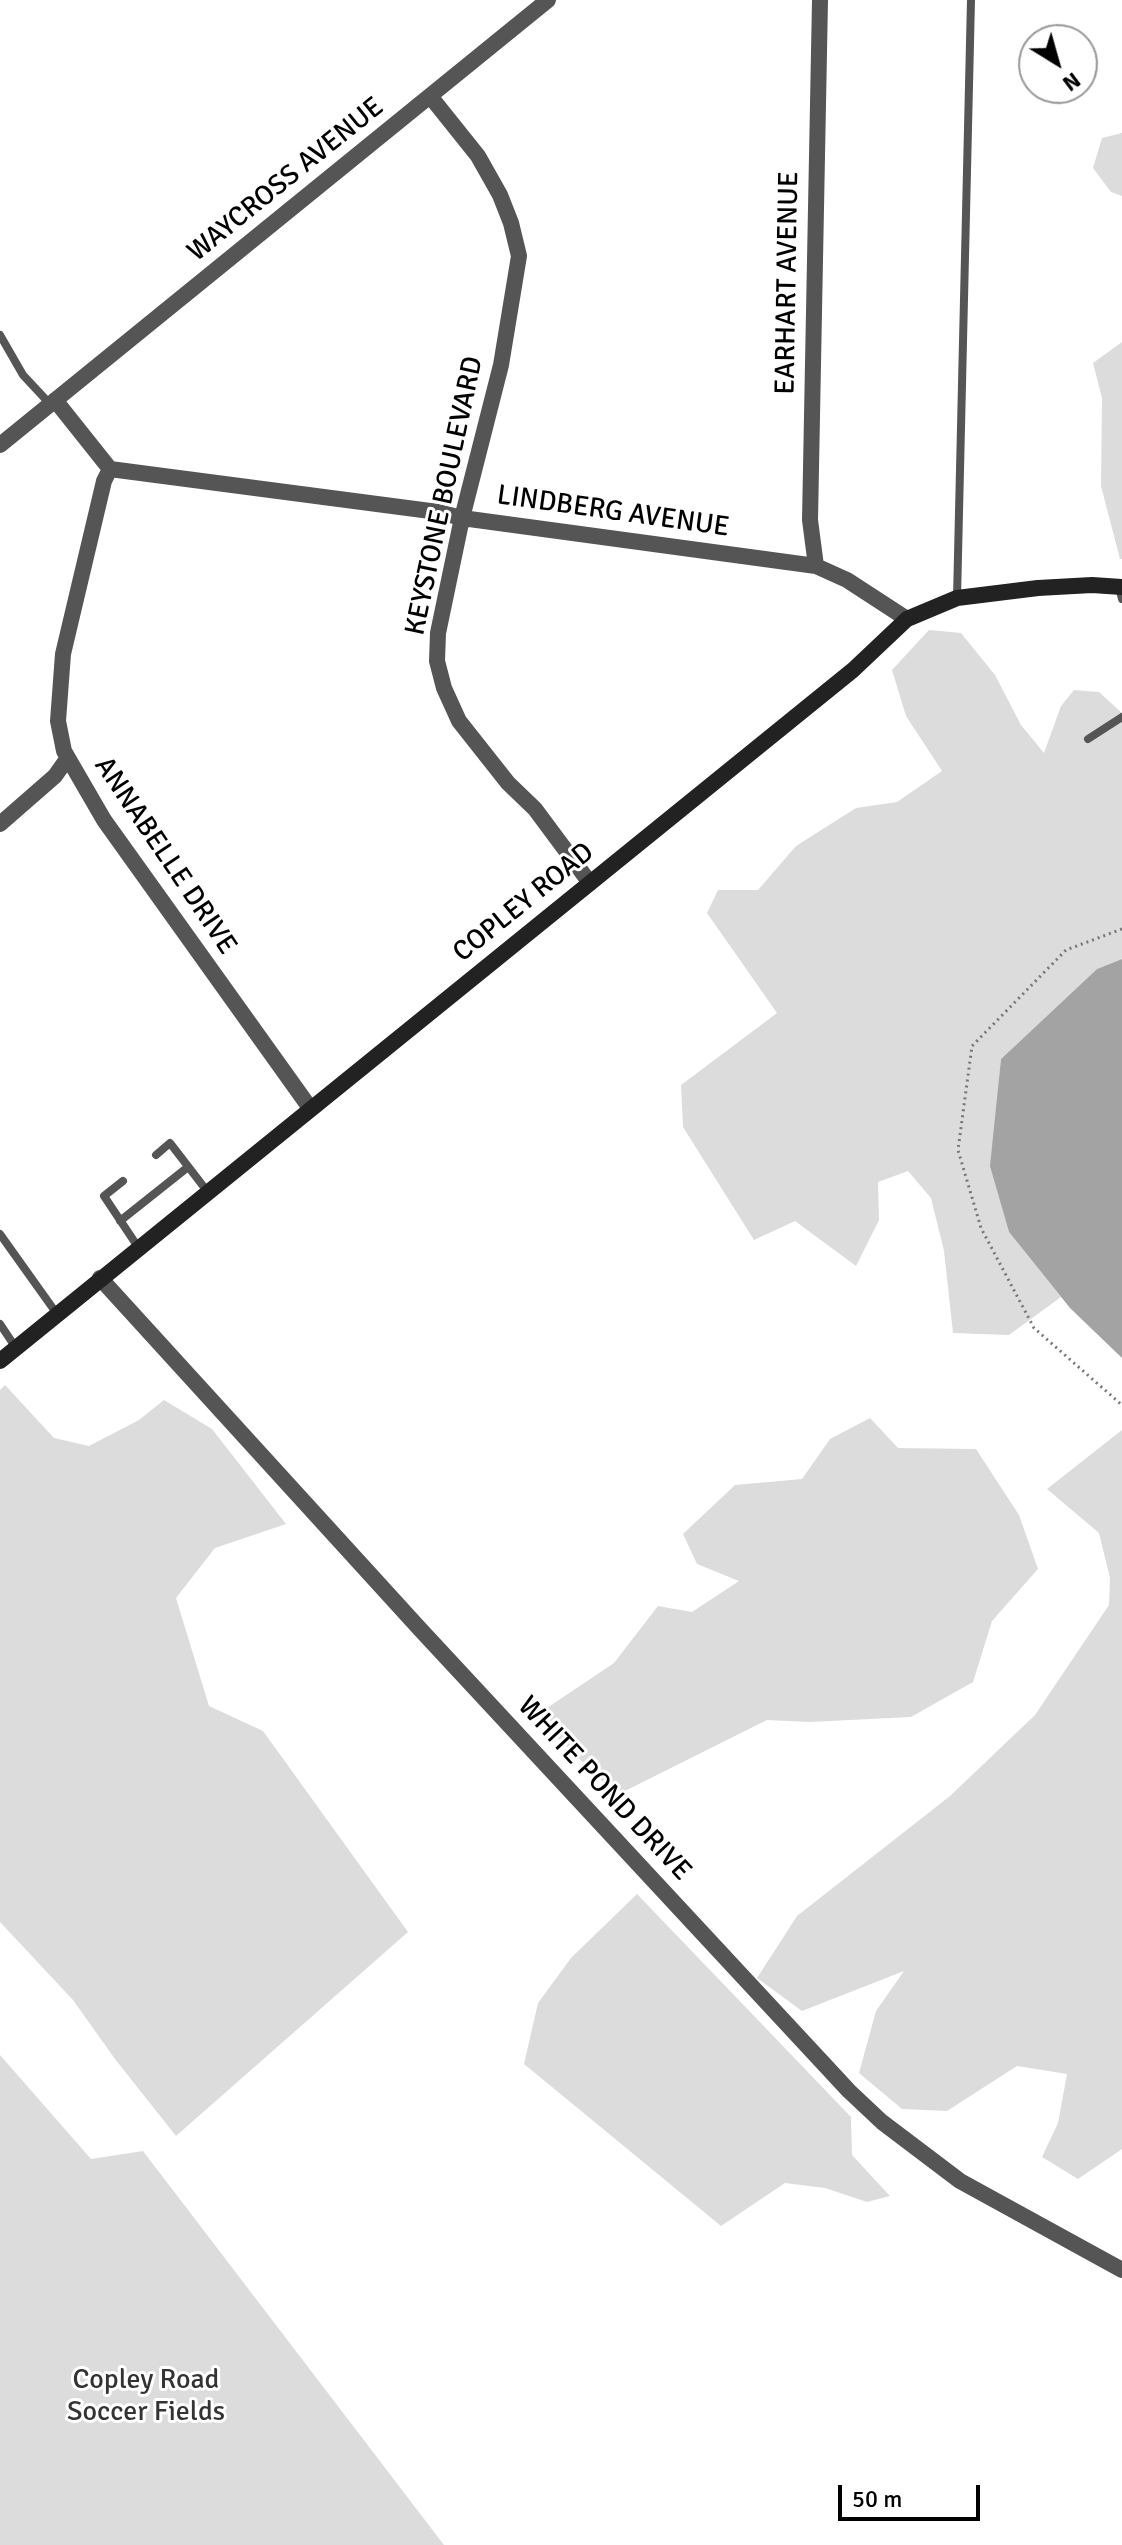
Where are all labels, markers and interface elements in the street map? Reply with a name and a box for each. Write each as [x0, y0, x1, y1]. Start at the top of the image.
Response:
north arrow [1018, 24, 1098, 104]
text: N [1057, 67, 1086, 97]
street label: WAYCROSS AVENUE [181, 91, 391, 269]
street label: EARHART AVENUE [769, 171, 807, 395]
street label: KEYSTONE BOULEVARD [399, 353, 491, 639]
street label: LINDBERG AVENUE [495, 479, 731, 545]
street label: ANNABELLE DRIVE [87, 751, 243, 961]
street label: COPLEY ROAD [447, 836, 601, 970]
street label: WHITE POND DRIVE [510, 1690, 698, 1888]
park label: Copley Road Soccer Fields [67, 2364, 225, 2430]
scale bar [842, 2469, 984, 2519]
text: 50 m [852, 2484, 902, 2514]

